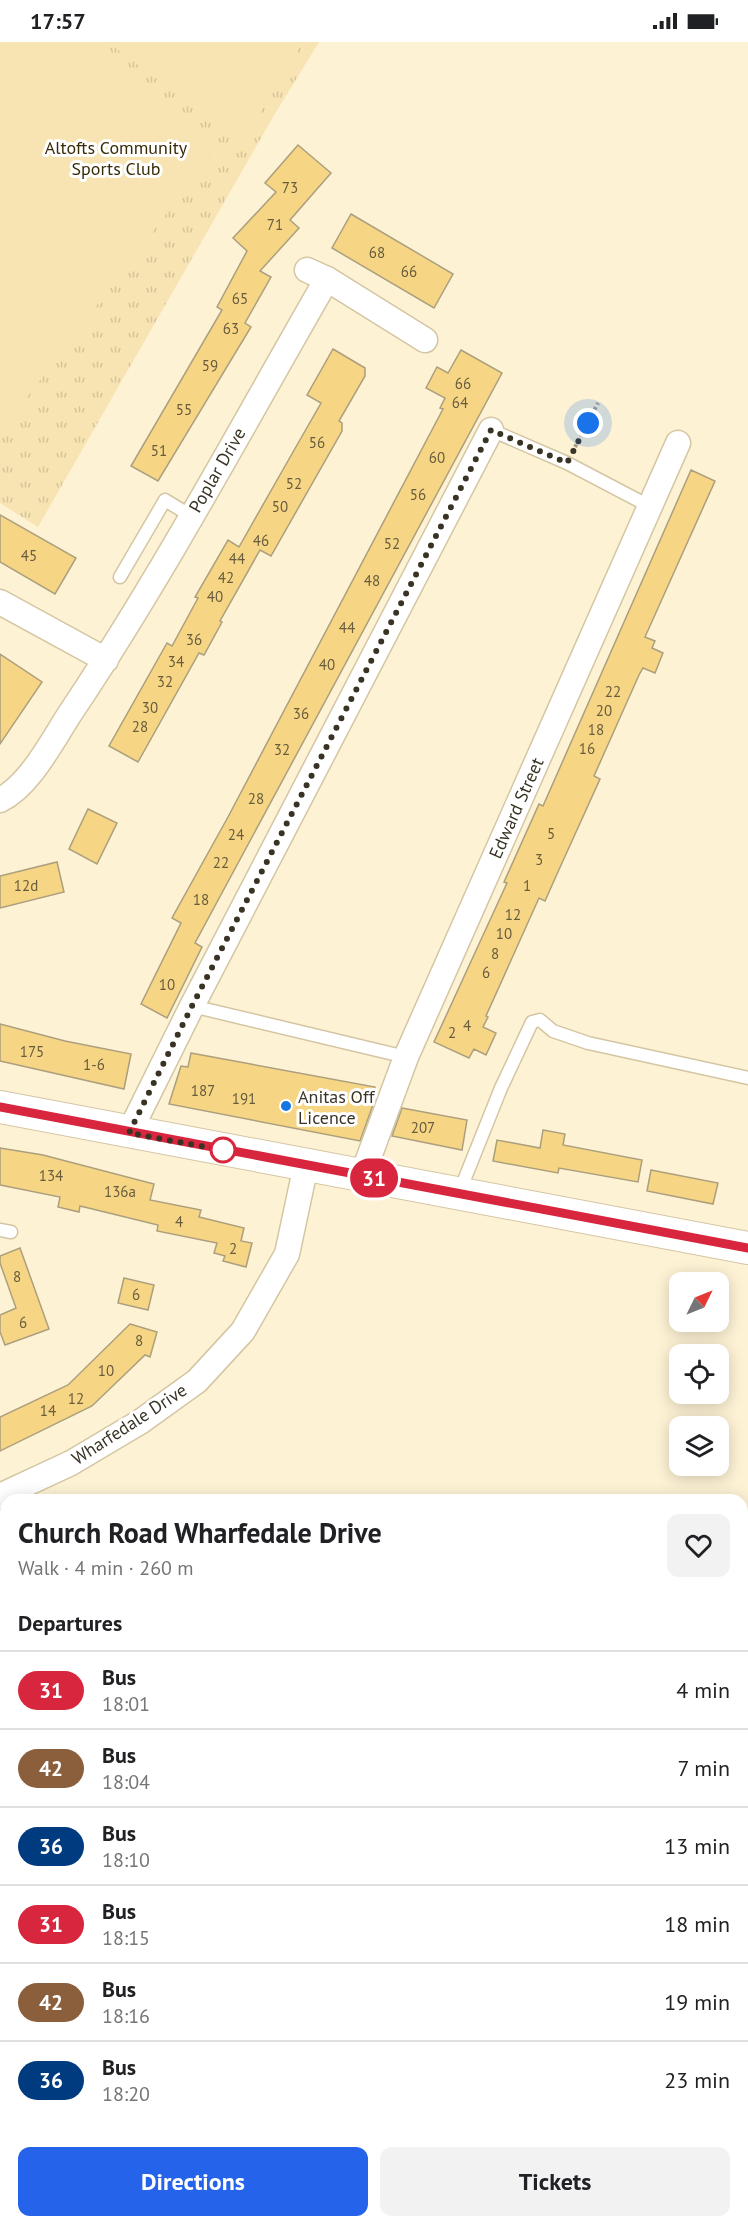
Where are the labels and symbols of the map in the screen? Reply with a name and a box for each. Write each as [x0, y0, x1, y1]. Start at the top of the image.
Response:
park label: Altofts Community Sports Club [45, 136, 188, 180]
house number: 73 [282, 178, 298, 197]
house number: 71 [267, 215, 283, 234]
house number: 68 [369, 243, 385, 262]
house number: 66 [401, 262, 417, 281]
house number: 65 [232, 289, 248, 308]
house number: 63 [223, 319, 239, 338]
house number: 59 [202, 356, 218, 375]
house number: 66 [455, 374, 471, 393]
house number: 64 [452, 393, 468, 412]
house number: 55 [176, 400, 192, 419]
your location [573, 408, 603, 438]
street label: Poplar Drive [183, 423, 251, 517]
house number: 56 [309, 433, 325, 452]
house number: 51 [151, 441, 167, 460]
house number: 60 [429, 448, 445, 467]
house number: 52 [286, 474, 302, 493]
house number: 56 [410, 485, 426, 504]
house number: 50 [272, 497, 288, 516]
house number: 46 [253, 531, 269, 550]
house number: 52 [384, 534, 400, 553]
house number: 45 [21, 546, 37, 565]
house number: 44 [229, 549, 245, 568]
house number: 42 [218, 568, 234, 587]
house number: 48 [364, 571, 380, 590]
house number: 40 [207, 587, 223, 606]
house number: 44 [339, 618, 355, 637]
house number: 36 [186, 630, 202, 649]
house number: 34 [168, 652, 184, 671]
house number: 40 [319, 655, 335, 674]
house number: 32 [157, 672, 173, 691]
house number: 22 [605, 682, 621, 701]
house number: 30 [142, 698, 158, 717]
house number: 20 [596, 701, 612, 720]
house number: 36 [293, 704, 309, 723]
house number: 28 [132, 717, 148, 736]
house number: 18 [588, 720, 604, 739]
house number: 16 [579, 739, 595, 758]
house number: 32 [274, 740, 290, 759]
street label: Edward Street [484, 754, 548, 862]
house number: 28 [248, 789, 264, 808]
house number: 5 [547, 824, 555, 843]
house number: 24 [228, 825, 244, 844]
house number: 3 [535, 850, 543, 869]
house number: 22 [213, 853, 229, 872]
house number: 12d [14, 876, 38, 895]
house number: 1 [523, 876, 531, 895]
house number: 18 [193, 890, 209, 909]
house number: 12 [505, 905, 521, 924]
house number: 10 [496, 924, 512, 943]
house number: 8 [491, 944, 499, 963]
house number: 6 [482, 963, 490, 982]
house number: 10 [159, 975, 175, 994]
house number: 4 [463, 1016, 471, 1035]
house number: 2 [448, 1023, 456, 1042]
house number: 175 [20, 1042, 44, 1061]
house number: 1-6 [83, 1055, 105, 1074]
house number: 187 [191, 1081, 215, 1100]
place label: Anitas Off Licence [298, 1085, 376, 1129]
house number: 191 [232, 1089, 256, 1108]
marker: Anitas Off Licence [279, 1099, 293, 1113]
house number: 207 [411, 1118, 435, 1137]
unlabelled marker [210, 1137, 236, 1163]
line badge: 31 [347, 1158, 401, 1198]
house number: 134 [39, 1166, 63, 1185]
house number: 136a [104, 1182, 136, 1201]
house number: 4 [175, 1212, 183, 1231]
house number: 2 [229, 1239, 237, 1258]
house number: 8 [13, 1267, 21, 1286]
north arrow [669, 1272, 729, 1332]
house number: 6 [132, 1285, 140, 1304]
house number: 6 [19, 1313, 27, 1332]
house number: 8 [135, 1331, 143, 1350]
house number: 10 [98, 1361, 114, 1380]
street label: Wharfedale Drive [67, 1378, 191, 1470]
house number: 12 [68, 1389, 84, 1408]
house number: 14 [40, 1401, 56, 1420]

